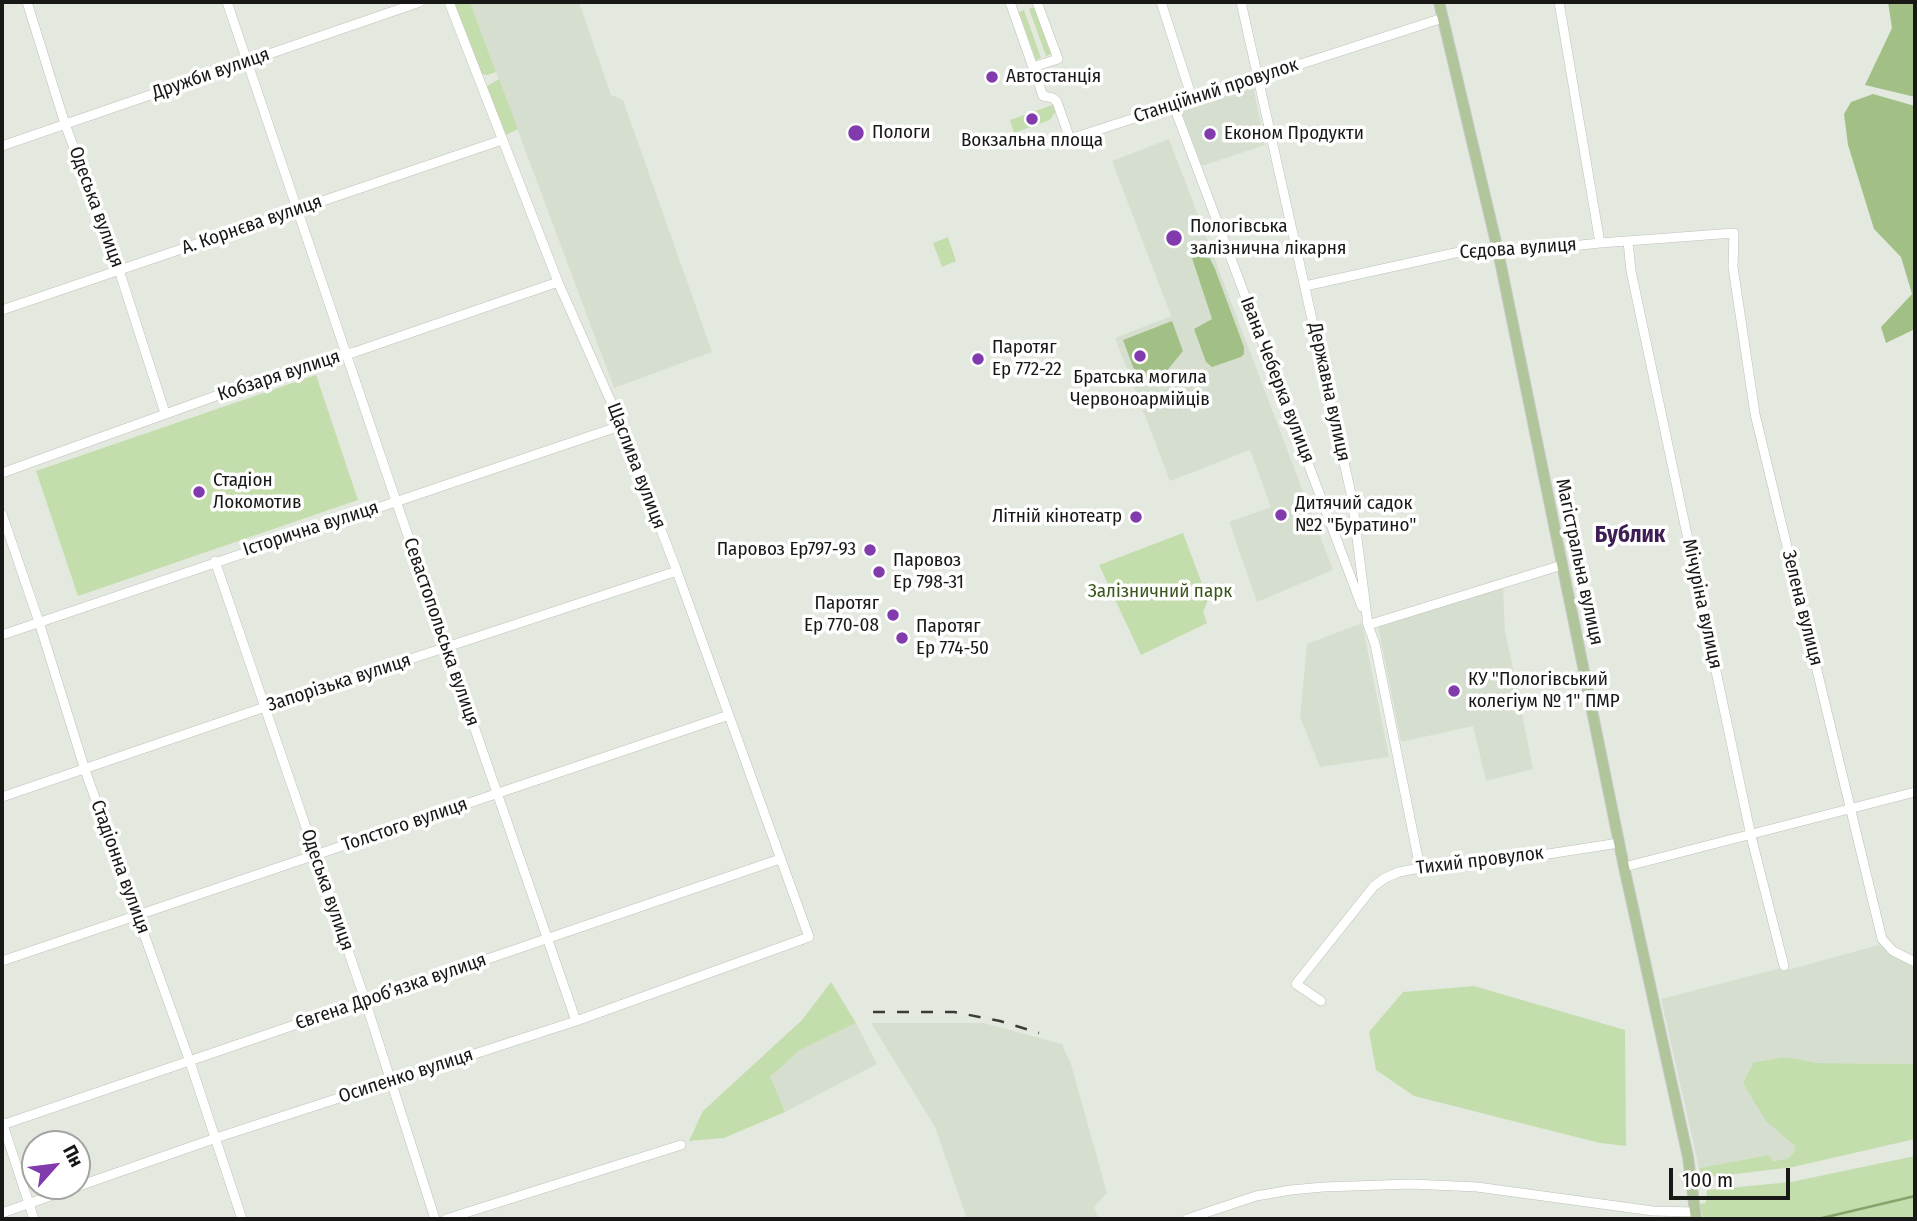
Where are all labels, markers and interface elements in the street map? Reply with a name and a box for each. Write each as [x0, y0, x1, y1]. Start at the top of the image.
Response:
street label: Дружби вулиця [149, 43, 273, 105]
street label: Станційний провулок [1131, 54, 1301, 128]
place label: Автостанція [1006, 66, 1101, 88]
marker: Автостанція [984, 69, 1000, 85]
marker: Вокзальна площа [1024, 111, 1040, 127]
place label: Пологи [872, 122, 931, 144]
marker: Пологи [846, 123, 866, 143]
place label: Економ Продукти [1224, 123, 1364, 145]
marker: Економ Продукти [1202, 126, 1218, 142]
place label: Вокзальна площа [961, 130, 1103, 152]
street label: Одеська вулиця [64, 143, 128, 271]
street label: А. Корнєва вулиця [179, 190, 325, 260]
place label: Пологівська залізнична лікарня [1190, 216, 1346, 260]
marker: Пологівська залізнична лікарня [1164, 228, 1184, 248]
street label: Сєдова вулиця [1459, 234, 1577, 264]
street label: Івана Чеберка вулиця [1235, 294, 1319, 466]
street label: Державна вулиця [1303, 320, 1355, 464]
place label: Паротяг Ер 772-22 [992, 337, 1062, 381]
street label: Кобзаря вулиця [215, 345, 343, 407]
marker: Братська могила Червоноармійців [1132, 348, 1148, 364]
marker: Паротяг Ер 772-22 [970, 351, 986, 367]
place label: Братська могила Червоноармійців [1070, 367, 1210, 411]
street label: Щаслива вулиця [601, 400, 671, 532]
place label: Стадіон Локомотив [213, 470, 301, 514]
street label: Магістральна вулиця [1550, 477, 1608, 647]
marker: Стадіон Локомотив [191, 484, 207, 500]
place label: Дитячий садок №2 "Буратино" [1295, 493, 1416, 537]
street label: Історична вулиця [240, 496, 382, 562]
place label: Літній кінотеатр [992, 506, 1122, 528]
marker: Дитячий садок №2 "Буратино" [1273, 507, 1289, 523]
marker: Літній кінотеатр [1128, 509, 1144, 525]
district label: Бублик [1595, 522, 1665, 550]
street label: Севастопольська вулиця [398, 535, 484, 729]
street label: Мічуріна вулиця [1677, 537, 1727, 671]
place label: Паровоз Ер797-93 [717, 539, 856, 561]
marker: Паровоз Ер797-93 [862, 542, 878, 558]
street label: Зелена вулиця [1777, 548, 1827, 668]
place label: Паровоз Ер 798-31 [893, 550, 964, 594]
marker: Паровоз Ер 798-31 [871, 564, 887, 580]
park label: Залізничний парк [1088, 581, 1232, 603]
place label: Паротяг Ер 770-08 [804, 593, 879, 637]
marker: Паротяг Ер 770-08 [885, 607, 901, 623]
place label: Паротяг Ер 774-50 [916, 616, 989, 660]
marker: Паротяг Ер 774-50 [894, 630, 910, 646]
street label: Запорізька вулиця [264, 649, 414, 717]
place label: КУ "Пологівський колегіум № 1" ПМР [1468, 669, 1620, 713]
marker: КУ "Пологівський колегіум № 1" ПМР [1446, 683, 1462, 699]
street label: Толстого вулиця [339, 793, 471, 857]
street label: Стадіонна вулиця [85, 797, 155, 937]
street label: Одеська вулиця [296, 826, 358, 954]
street label: Тихий провулок [1415, 842, 1545, 880]
street label: Євгена Дроб’язка вулиця [293, 949, 489, 1035]
street label: Осипенко вулиця [336, 1044, 476, 1108]
north arrow [21, 1130, 91, 1200]
text: Пн [58, 1141, 88, 1171]
scale bar [1672, 1154, 1793, 1198]
text: 100 m [1682, 1167, 1733, 1193]

